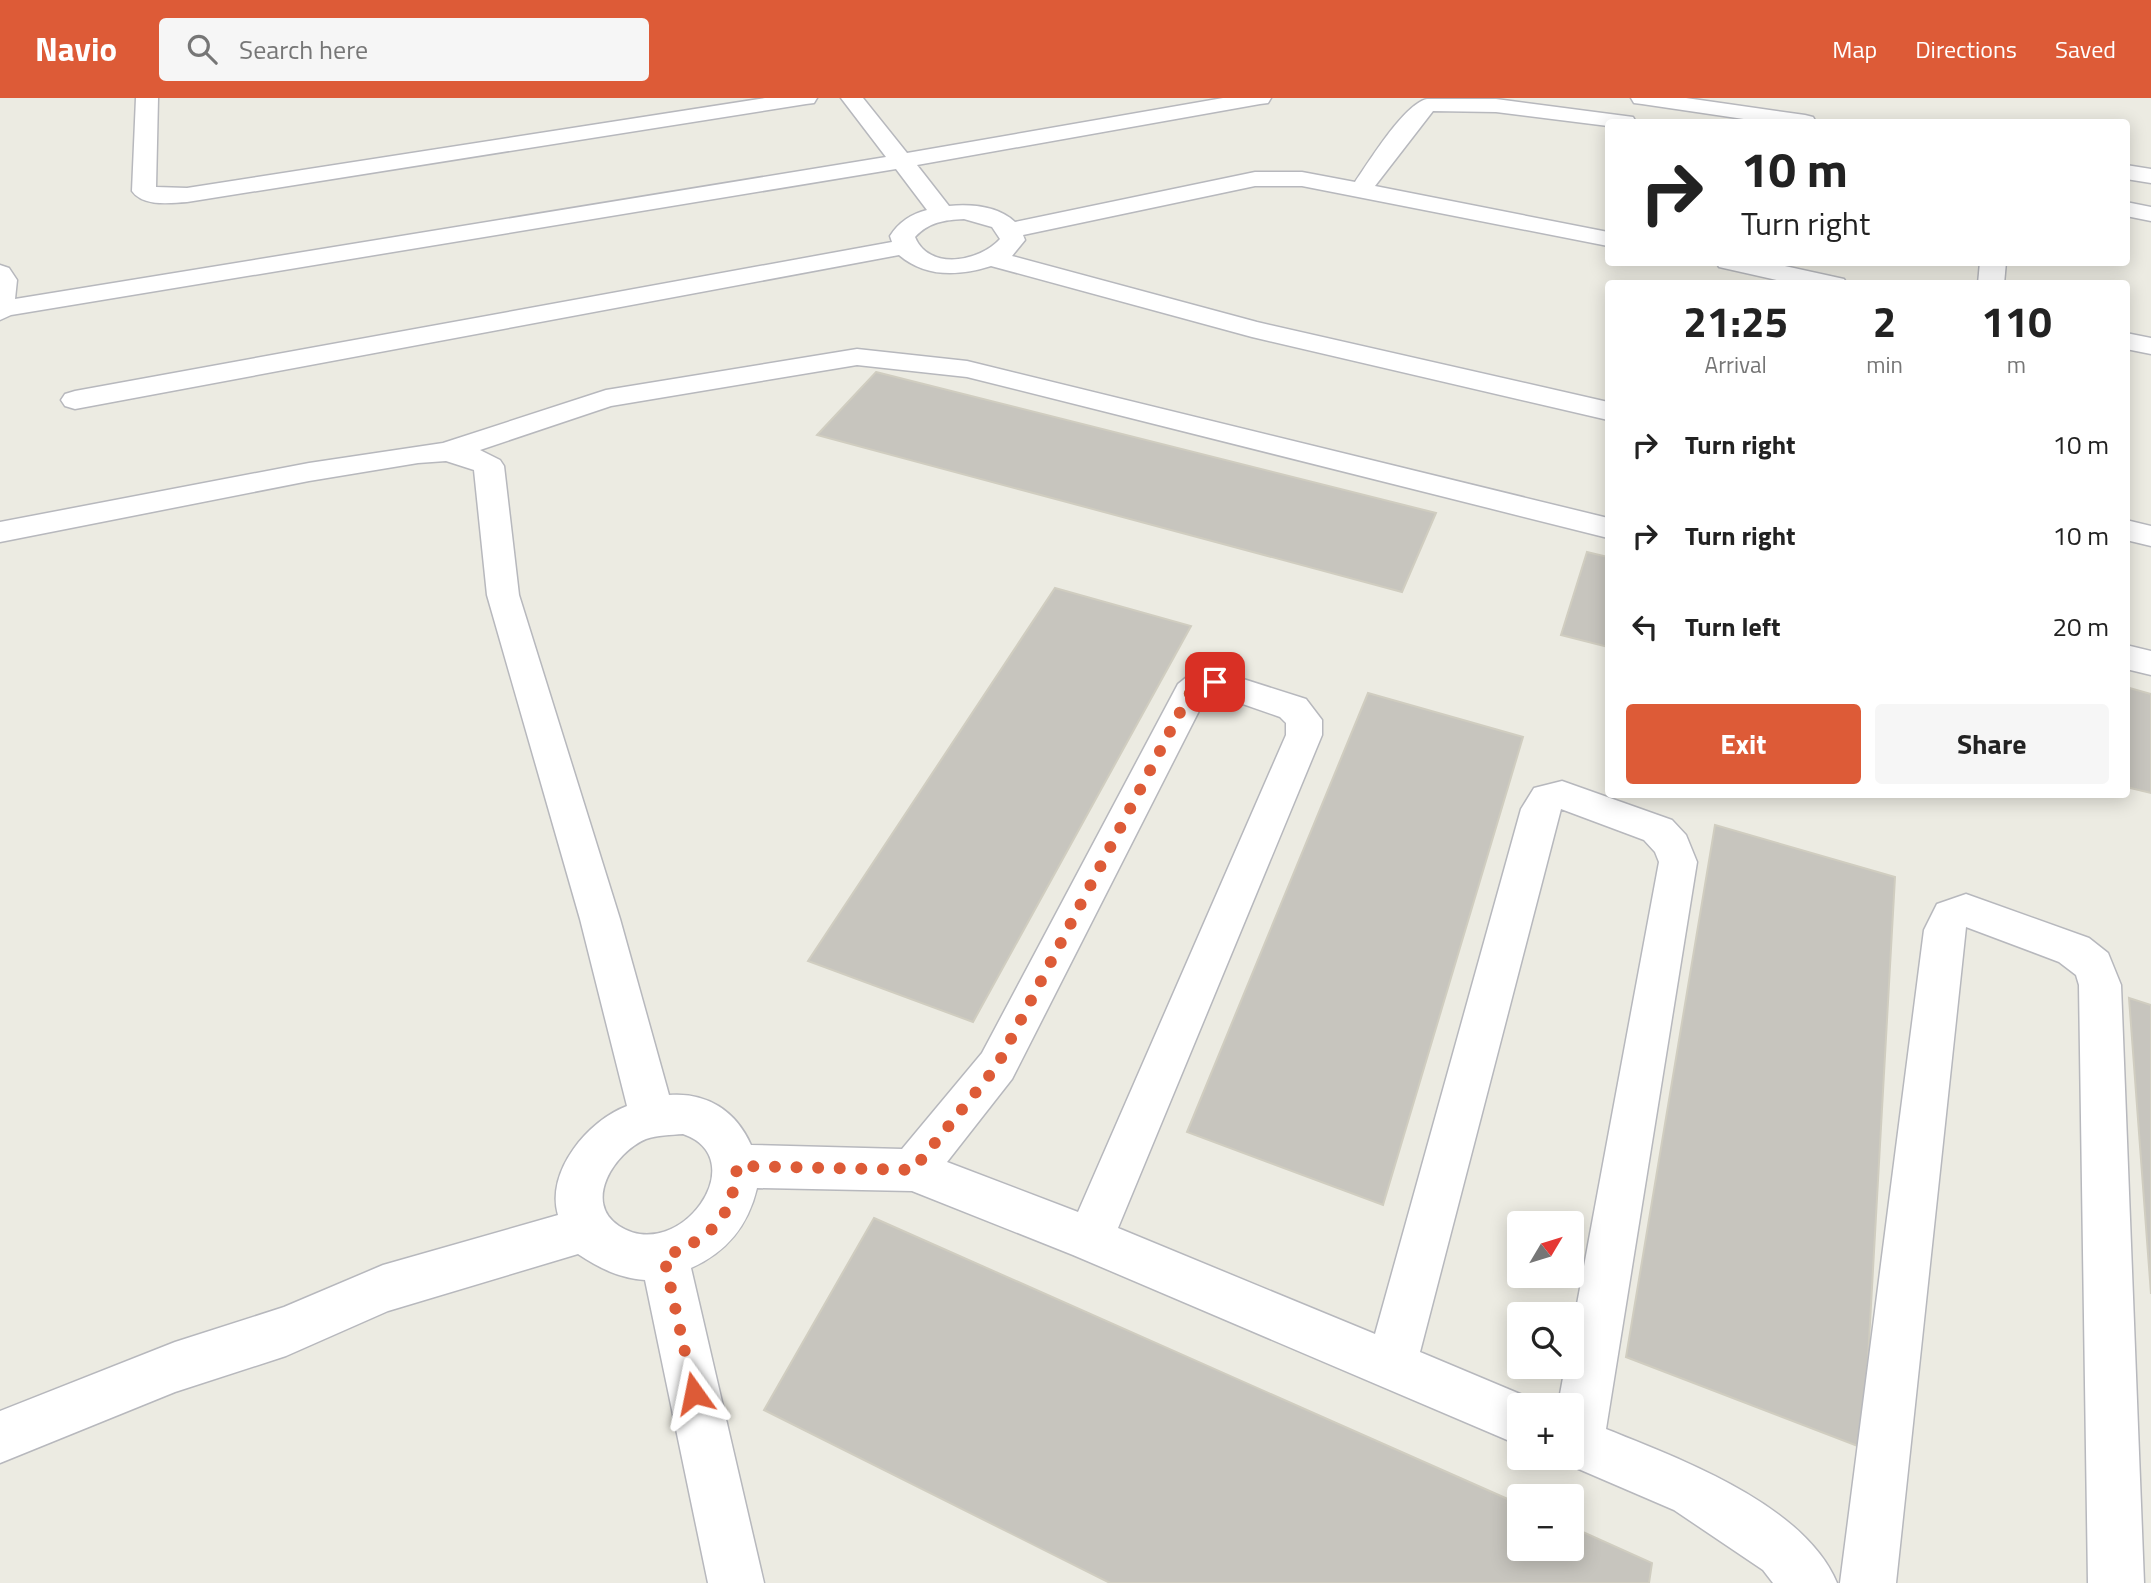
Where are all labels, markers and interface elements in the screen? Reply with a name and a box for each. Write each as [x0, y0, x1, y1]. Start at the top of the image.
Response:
search box [159, 18, 649, 81]
text: Navio [35, 24, 117, 74]
icon: search [183, 30, 221, 68]
text: Search here [239, 30, 368, 69]
text: Map [1832, 31, 1877, 67]
text: Directions [1915, 31, 2017, 67]
text: Saved [2055, 31, 2116, 67]
text: 10 m [1741, 131, 1848, 206]
icon: right [1626, 147, 1717, 238]
text: Turn right [1741, 199, 1870, 247]
text: 21:25 [1683, 289, 1788, 353]
text: 2 [1873, 289, 1896, 353]
text: 110 [1981, 289, 2052, 353]
text: Arrival [1704, 347, 1767, 382]
text: min [1866, 347, 1903, 382]
text: m [2007, 347, 2026, 382]
text: Turn right [1685, 425, 1796, 464]
text: 10 m [2052, 425, 2109, 464]
icon: right [1626, 426, 1664, 464]
text: Turn right [1685, 516, 1796, 555]
text: 10 m [2052, 516, 2109, 555]
icon: right [1626, 517, 1664, 555]
text: Turn left [1685, 607, 1780, 646]
text: 20 m [2052, 607, 2109, 646]
icon: left [1626, 608, 1664, 646]
pin [1185, 652, 1245, 712]
icon: arrive [1196, 663, 1234, 701]
button: Exit [1626, 704, 1861, 784]
button: Share [1875, 704, 2109, 784]
north arrow [1507, 1211, 1584, 1288]
map controls [1507, 1211, 1584, 1561]
button: search [1507, 1302, 1584, 1379]
position arrow [657, 1356, 731, 1430]
button: + [1507, 1393, 1584, 1470]
button: − [1507, 1484, 1584, 1561]

